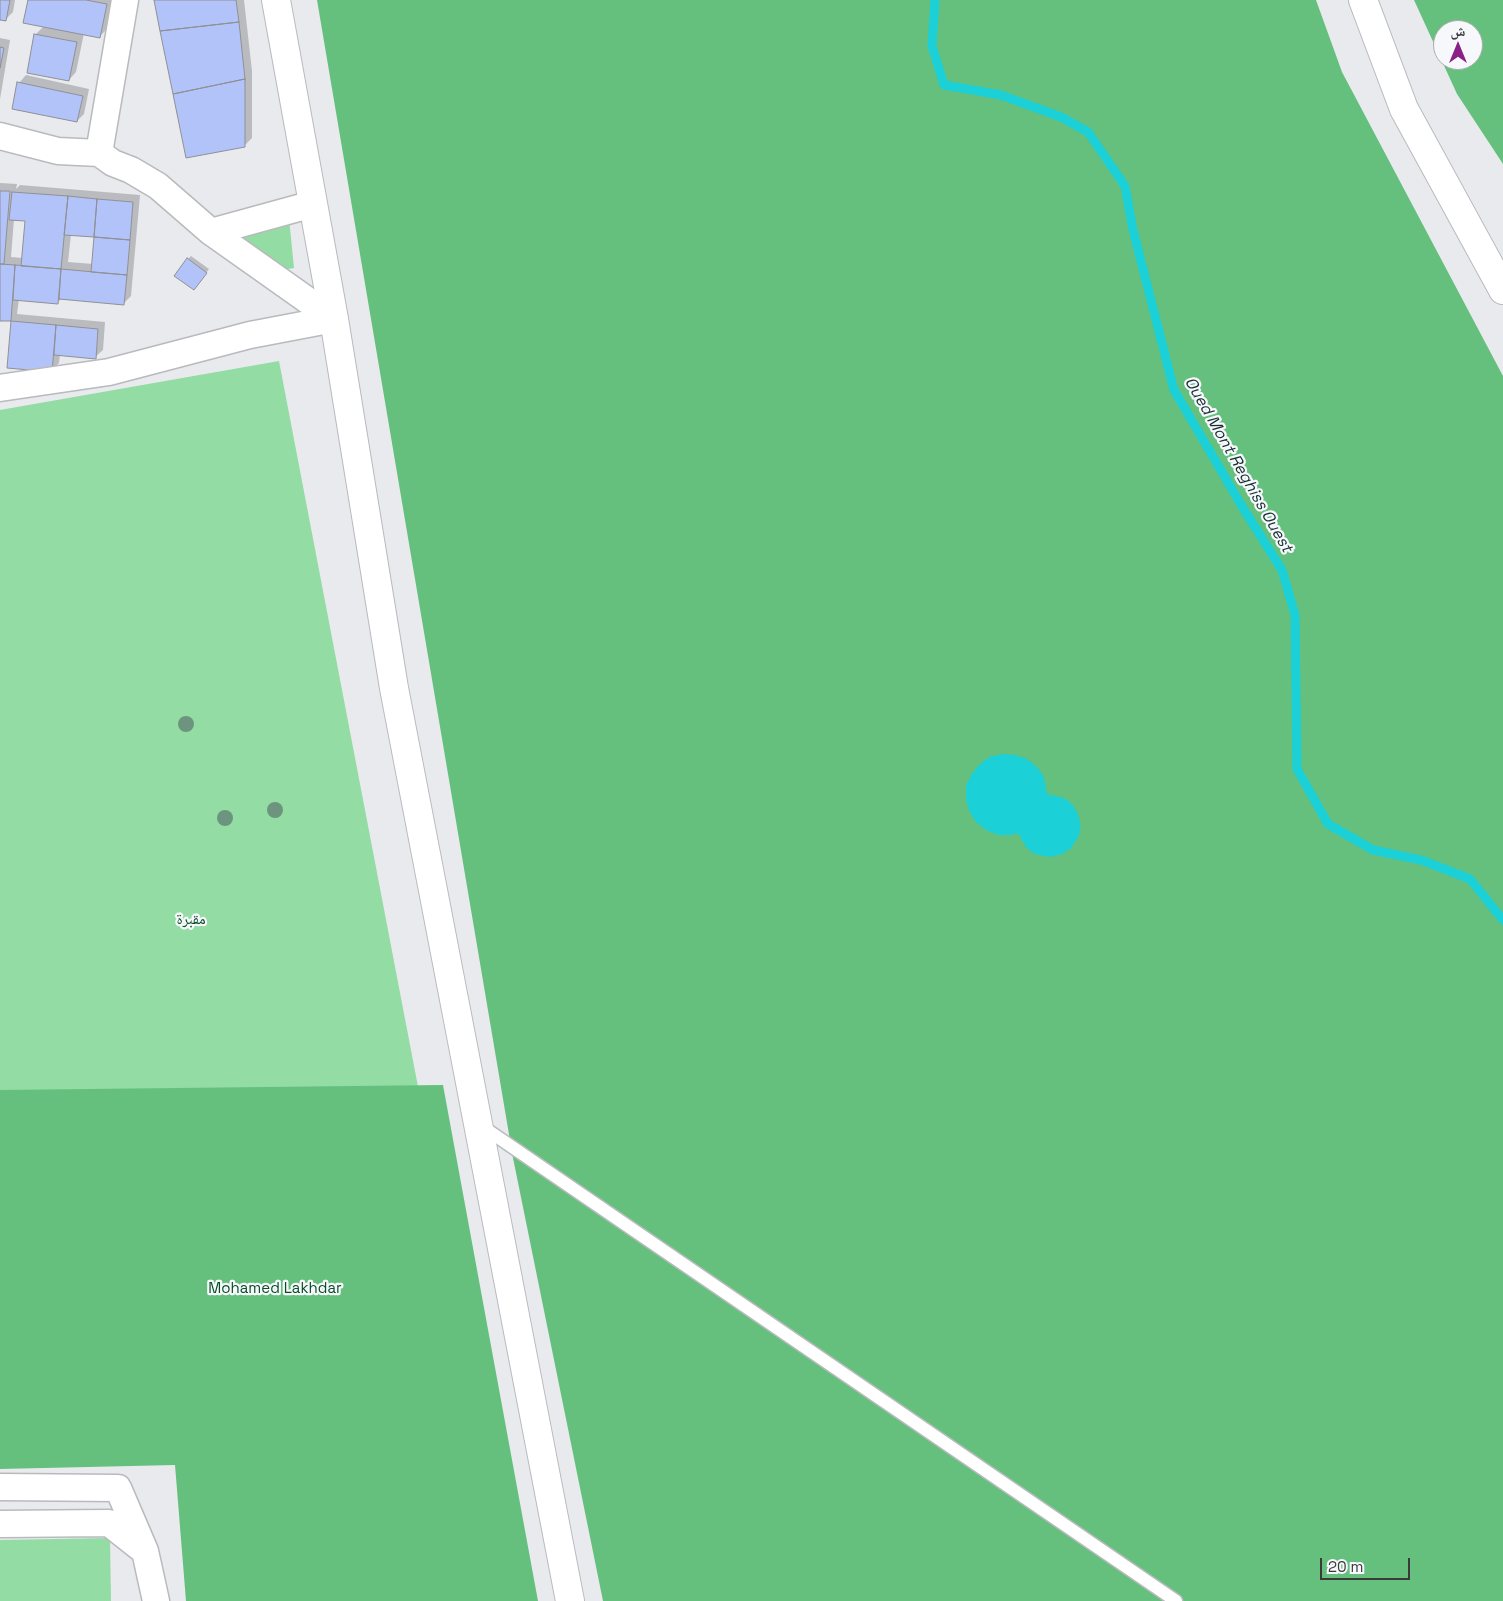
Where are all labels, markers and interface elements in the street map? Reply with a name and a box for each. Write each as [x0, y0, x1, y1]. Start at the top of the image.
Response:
north arrow [1433, 20, 1483, 70]
text: ش [1451, 22, 1465, 40]
water label: Oued Mont Reghiss Ouest [1180, 374, 1296, 556]
park label: مقبرة [176, 911, 206, 929]
park label: Mohamed Lakhdar [208, 1280, 342, 1298]
scale bar [1323, 1548, 1413, 1580]
text: 20 m [1328, 1557, 1363, 1576]

